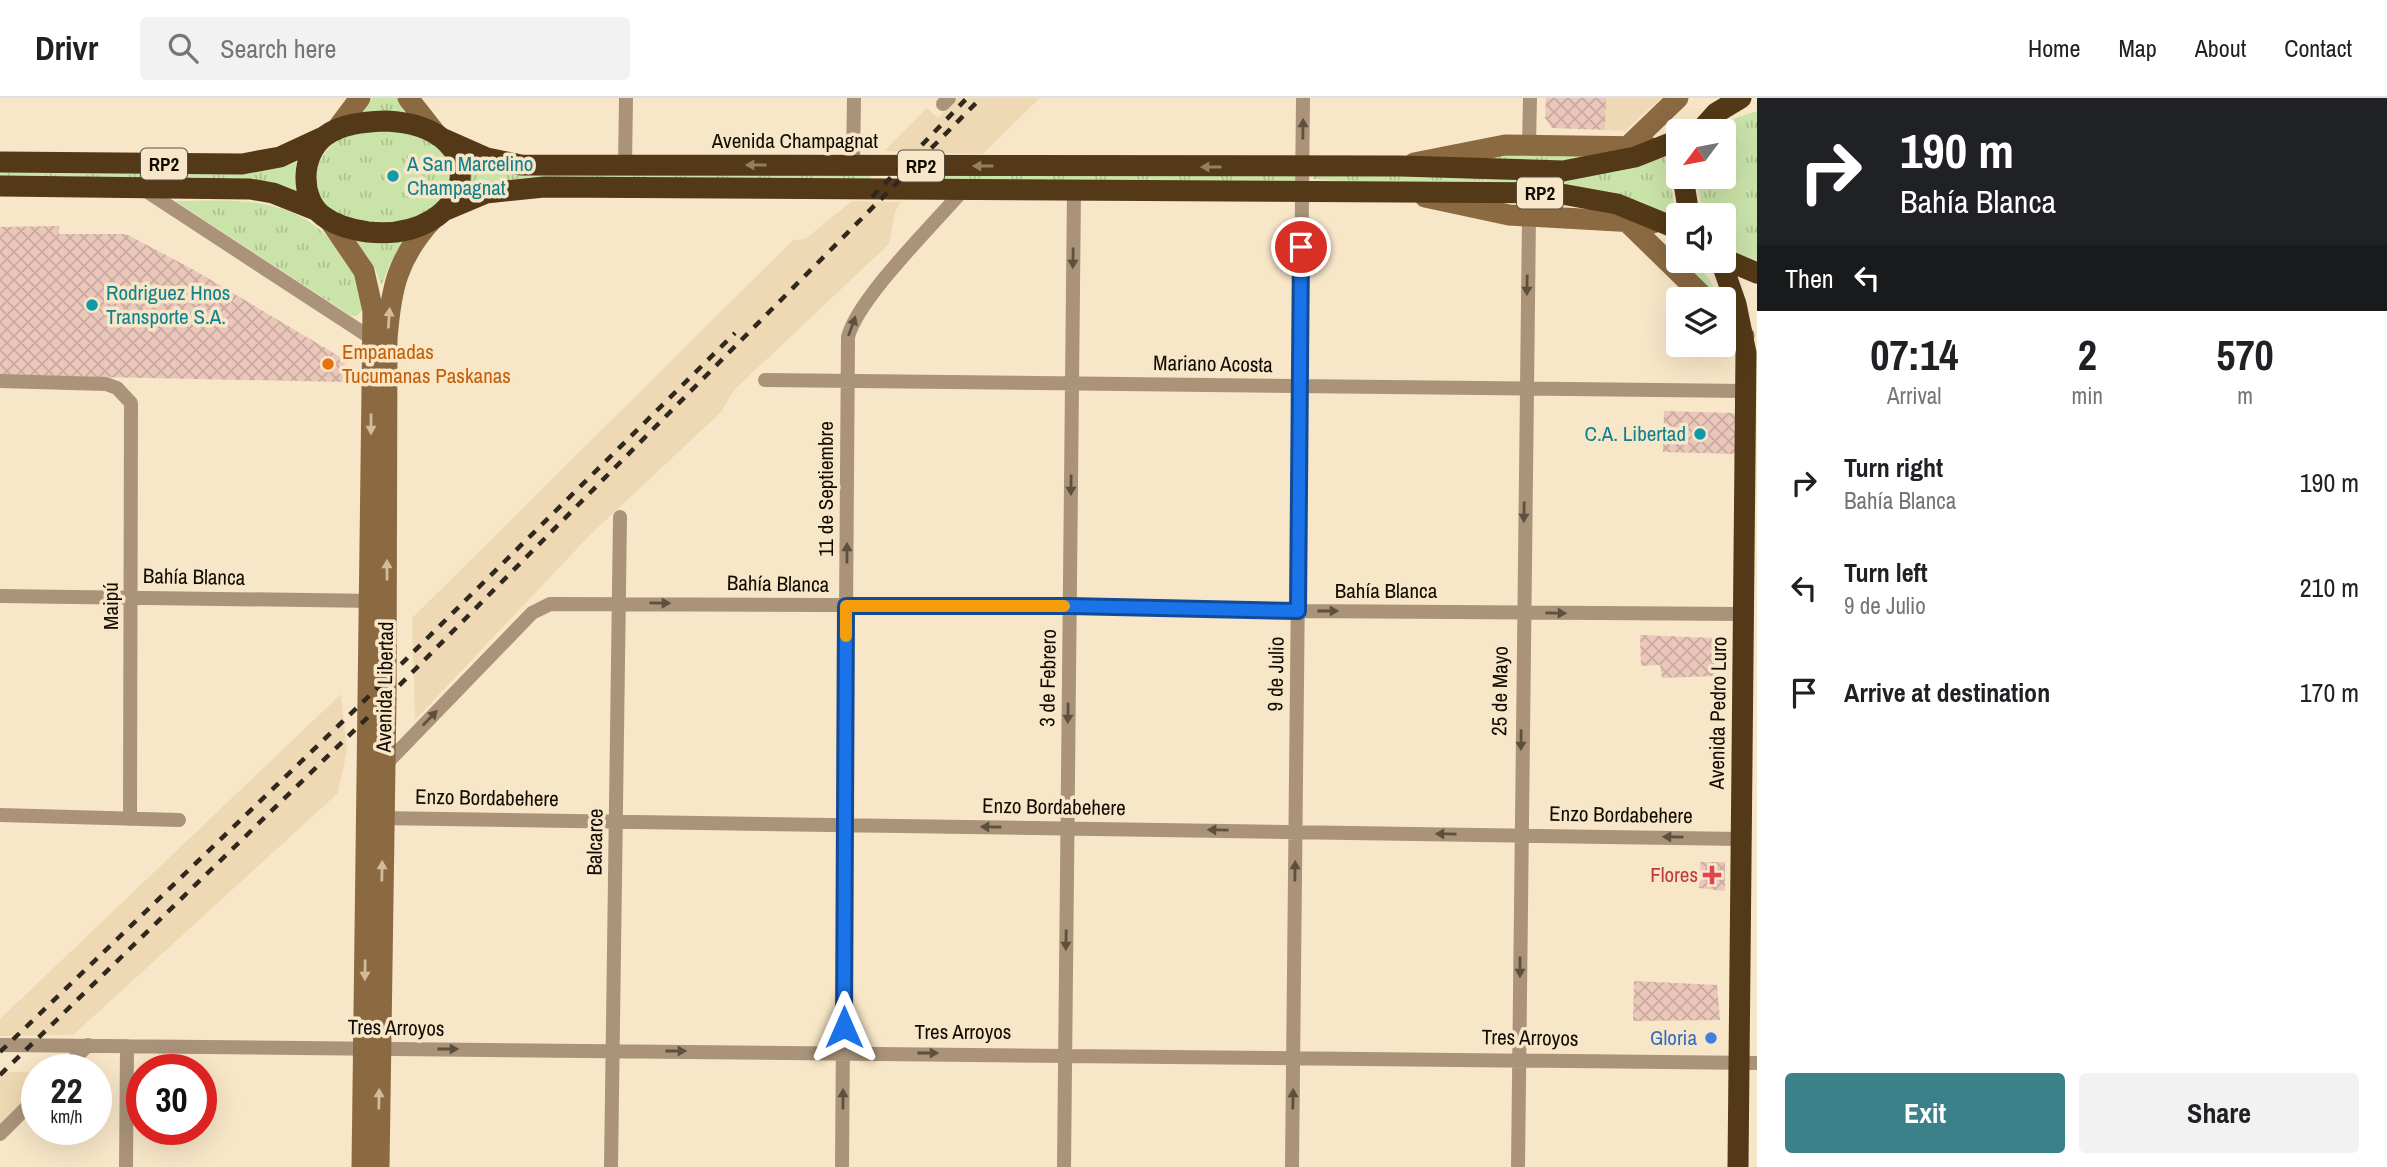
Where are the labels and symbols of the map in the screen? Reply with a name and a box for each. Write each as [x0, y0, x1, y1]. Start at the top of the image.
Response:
one-way arrow [1297, 118, 1308, 140]
north arrow [1666, 119, 1736, 189]
street label: Avenida Champagnat [711, 126, 878, 155]
road number: RP2 [141, 148, 187, 180]
place label: A San Marcelino Champagnat [406, 149, 533, 202]
road number: RP2 [898, 150, 944, 181]
one-way arrow [744, 159, 766, 171]
one-way arrow [972, 160, 994, 172]
one-way arrow [1199, 161, 1221, 173]
marker: A San Marcelino Champagnat [385, 168, 401, 184]
road number: RP2 [1517, 178, 1563, 208]
pin [1271, 217, 1331, 277]
one-way arrow [1068, 247, 1079, 269]
one-way arrow [1522, 274, 1533, 296]
place label: Rodriguez Hnos Transporte S.A. [106, 278, 230, 331]
marker: Rodriguez Hnos Transporte S.A. [84, 297, 100, 313]
one-way arrow [384, 307, 395, 329]
one-way arrow [847, 316, 858, 337]
place label: Empanadas Tucumanas Paskanas [342, 337, 511, 390]
street label: Mariano Acosta [1153, 348, 1273, 379]
marker: Empanadas Tucumanas Paskanas [320, 356, 336, 372]
one-way arrow [365, 414, 377, 436]
place label: C.A. Libertad [1585, 419, 1686, 448]
street label: 11 de Septiembre [811, 421, 840, 557]
marker: C.A. Libertad [1692, 426, 1708, 442]
one-way arrow [1065, 474, 1077, 496]
one-way arrow [1518, 501, 1529, 523]
one-way arrow [841, 542, 853, 564]
one-way arrow [381, 559, 393, 581]
street label: Bahía Blanca [143, 561, 246, 592]
street label: Bahía Blanca [727, 568, 830, 599]
street label: Bahía Blanca [1335, 576, 1438, 605]
street label: Maipú [96, 582, 125, 630]
one-way arrow [649, 597, 671, 609]
one-way arrow [1318, 606, 1340, 617]
one-way arrow [1545, 607, 1567, 618]
street label: Avenida Libertad [369, 621, 400, 754]
street label: 3 de Febrero [1032, 629, 1063, 727]
street label: 9 de Julio [1260, 636, 1291, 712]
street label: Avenida Pedro Luro [1702, 636, 1733, 791]
street label: 25 de Mayo [1484, 646, 1515, 736]
one-way arrow [1062, 702, 1074, 724]
one-way arrow [422, 710, 438, 727]
one-way arrow [1515, 729, 1527, 751]
street label: Enzo Bordabehere [415, 782, 559, 813]
street label: Enzo Bordabehere [982, 791, 1126, 822]
street label: Enzo Bordabehere [1549, 799, 1693, 830]
street label: Balcarce [579, 808, 610, 876]
one-way arrow [979, 821, 1001, 832]
one-way arrow [1207, 824, 1229, 836]
one-way arrow [1434, 828, 1456, 839]
one-way arrow [1662, 832, 1684, 843]
one-way arrow [376, 860, 388, 882]
one-way arrow [1290, 860, 1301, 882]
place label: Flores [1650, 860, 1698, 889]
marker: Flores [1704, 867, 1720, 883]
one-way arrow [1060, 929, 1072, 951]
one-way arrow [1514, 956, 1526, 978]
one-way arrow [359, 960, 370, 982]
position arrow [807, 990, 881, 1064]
street label: Tres Arroyos [347, 1012, 445, 1043]
street label: Tres Arroyos [915, 1017, 1011, 1046]
street label: Tres Arroyos [1481, 1022, 1579, 1053]
place label: Gloria [1650, 1023, 1697, 1052]
marker: Gloria [1703, 1030, 1719, 1046]
one-way arrow [437, 1043, 459, 1055]
one-way arrow [665, 1045, 687, 1057]
one-way arrow [917, 1047, 939, 1059]
speed limit sign: 30 [126, 1054, 217, 1145]
one-way arrow [373, 1088, 385, 1110]
one-way arrow [837, 1088, 849, 1110]
one-way arrow [1287, 1088, 1299, 1110]

